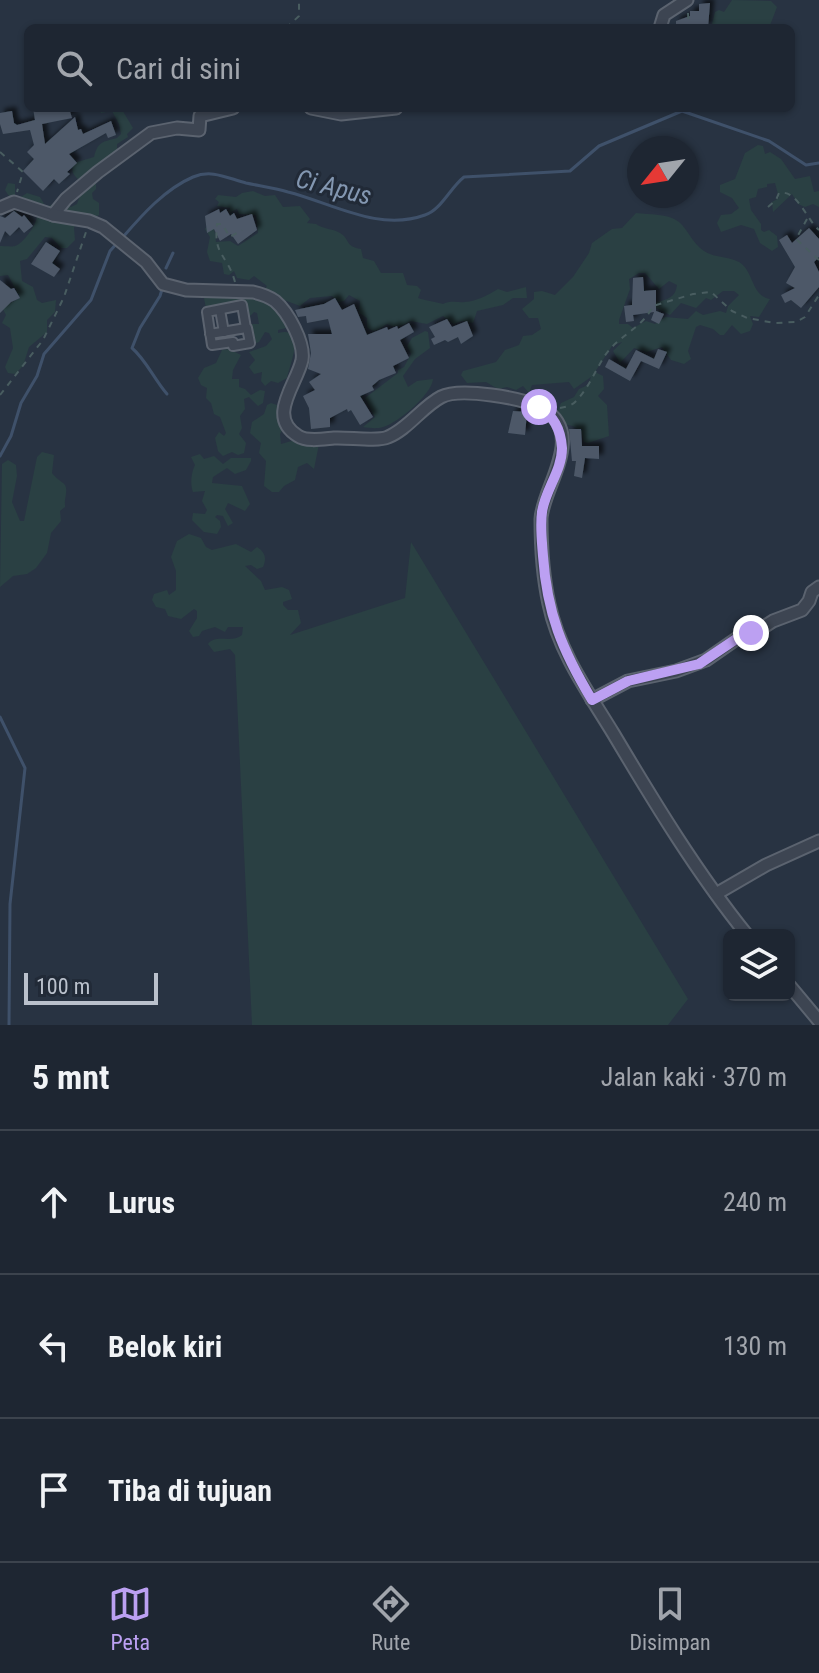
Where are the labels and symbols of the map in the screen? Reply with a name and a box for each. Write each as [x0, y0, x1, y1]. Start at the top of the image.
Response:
north arrow [627, 136, 699, 208]
water label: Ci Apus [293, 163, 375, 211]
route start [521, 389, 557, 425]
route end [733, 615, 769, 651]
scale bar [24, 969, 158, 1005]

